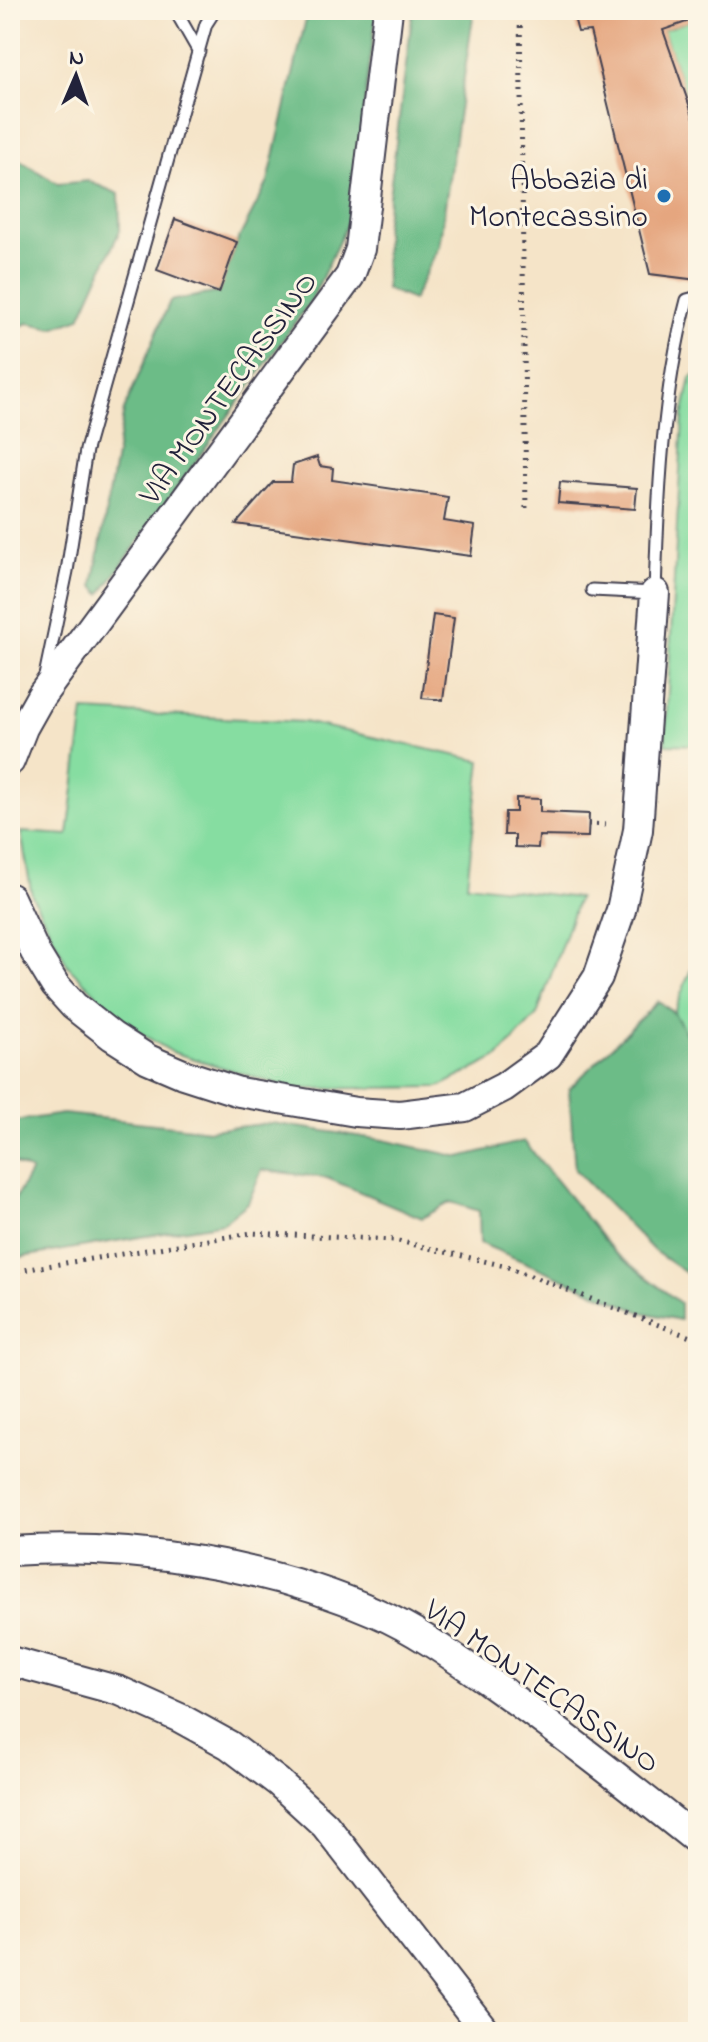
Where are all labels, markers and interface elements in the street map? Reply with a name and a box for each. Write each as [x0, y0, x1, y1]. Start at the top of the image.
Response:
north arrow [36, 36, 116, 116]
text: N [69, 43, 85, 75]
place label: Abbazia di Montecassino [469, 158, 648, 242]
marker: Abbazia di Montecassino [655, 187, 673, 205]
street label: VIA MONTECASSINO [128, 263, 331, 516]
street label: VIA MONTECASSINO [413, 1588, 669, 1787]

